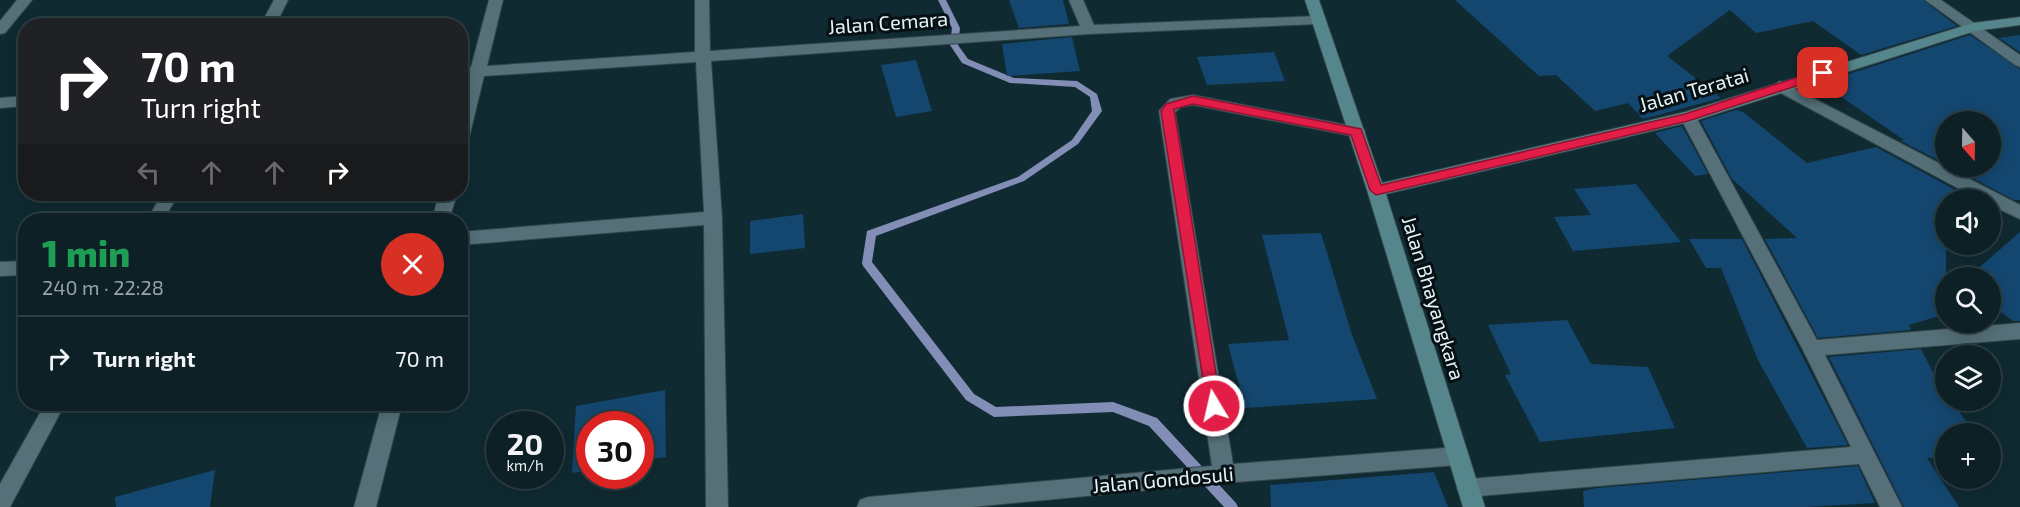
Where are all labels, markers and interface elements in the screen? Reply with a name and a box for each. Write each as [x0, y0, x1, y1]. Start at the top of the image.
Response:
street label: Jalan Cemara [827, 6, 949, 38]
text: 70 m [141, 40, 236, 90]
icon: right [42, 42, 120, 120]
pin [1797, 47, 1848, 98]
icon: arrive [1806, 56, 1839, 89]
street label: Jalan Teratai [1636, 62, 1751, 116]
text: Turn right [141, 91, 261, 123]
north arrow [1935, 111, 2001, 177]
map controls [1935, 111, 2001, 489]
icon: left [132, 156, 165, 189]
icon: ahead [195, 156, 228, 189]
icon: ahead [258, 156, 291, 189]
icon: right [321, 156, 354, 189]
button: sound [1935, 189, 2001, 255]
street label: Jalan Bhayangkara [1398, 213, 1470, 383]
text: 1 min [42, 231, 130, 274]
button: close [381, 233, 444, 296]
button: search [1935, 267, 2001, 333]
text: 240 m · 22:28 [42, 275, 164, 299]
icon: right [42, 342, 75, 375]
text: Turn right [93, 345, 195, 371]
text: 70 m [395, 345, 444, 371]
button: layers [1935, 345, 2001, 411]
position arrow [1182, 374, 1246, 438]
speed limit sign: 30 [576, 411, 654, 489]
button: + [1935, 423, 2001, 489]
text: 20 [507, 425, 543, 461]
text: km/h [506, 456, 544, 474]
street label: Jalan Gondosuli [1091, 461, 1234, 497]

